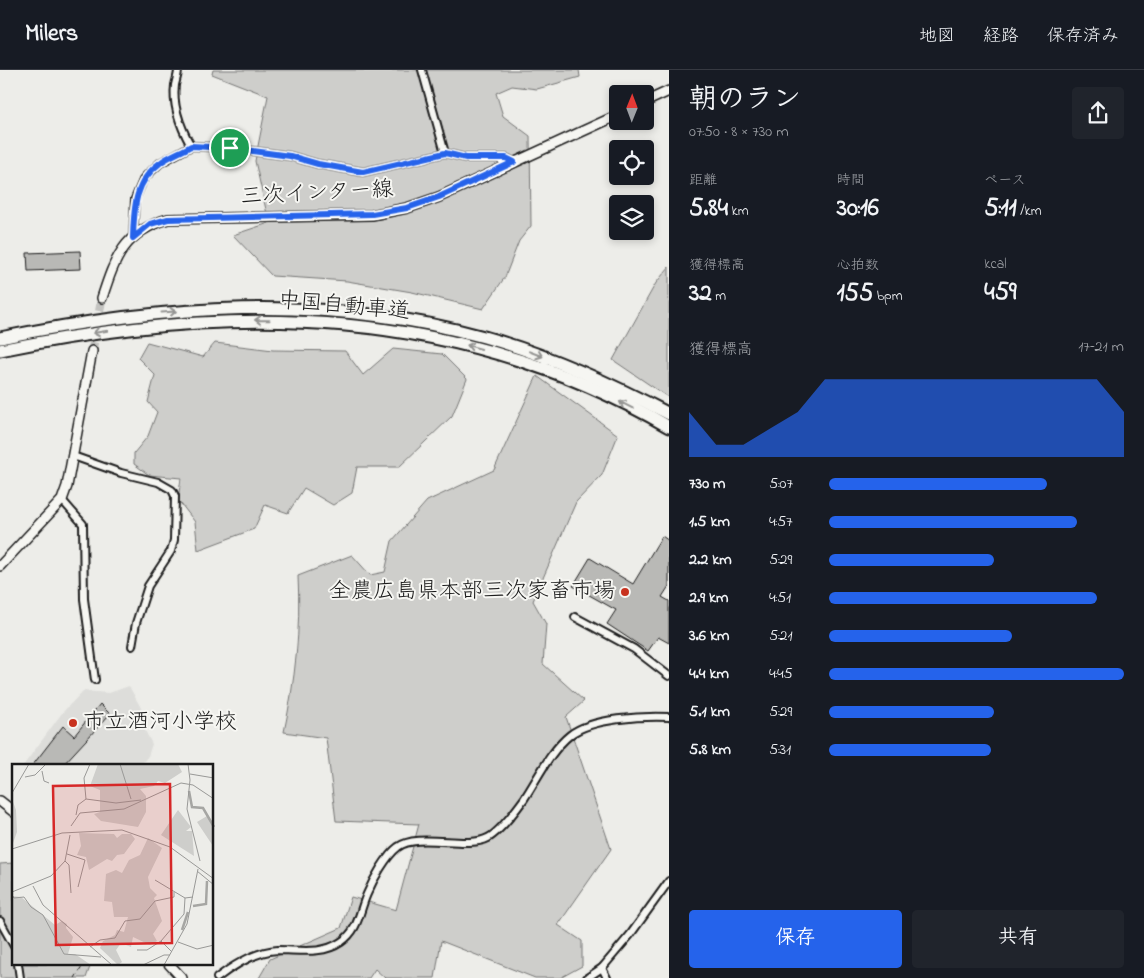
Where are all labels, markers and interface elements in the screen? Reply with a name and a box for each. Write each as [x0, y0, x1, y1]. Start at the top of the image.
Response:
text: Milers [25, 17, 78, 52]
text: 地図 [919, 24, 955, 50]
text: 経路 [983, 24, 1019, 50]
text: 保存済み [1047, 24, 1119, 50]
text: 朝のラン [689, 80, 801, 121]
north arrow [609, 85, 654, 130]
map controls [609, 85, 654, 240]
button: share [1072, 87, 1124, 139]
text: 07:50 · 8 × 730 m [689, 120, 789, 144]
pin [209, 127, 251, 169]
icon: arrive [216, 134, 244, 162]
button: locate [609, 140, 654, 185]
text: 距離 [689, 170, 717, 191]
text: 時間 [837, 170, 865, 191]
text: ペース [984, 170, 1026, 191]
street label: 三次インター線 [240, 174, 394, 214]
text: 5.84 [689, 191, 728, 227]
text: 30:16 [837, 191, 879, 227]
text: 5:11 [984, 191, 1017, 227]
button: layers [609, 195, 654, 240]
text: km [728, 201, 749, 222]
text: /km [1017, 201, 1042, 222]
text: kcal [984, 254, 1007, 275]
text: 獲得標高 [689, 255, 745, 276]
text: 心拍数 [837, 255, 879, 276]
text: 459 [984, 275, 1016, 311]
text: 32 [689, 276, 712, 312]
text: 155 [837, 276, 873, 312]
street label: 中国自動車道 [277, 285, 411, 329]
text: m [712, 286, 726, 307]
text: bpm [873, 286, 903, 307]
one-way arrow [161, 308, 177, 317]
one-way arrow [254, 315, 270, 325]
one-way arrow [92, 327, 108, 337]
text: 17–21 m [1078, 335, 1124, 359]
text: 獲得標高 [689, 338, 753, 362]
one-way arrow [467, 342, 483, 351]
one-way arrow [529, 351, 544, 360]
one-way arrow [619, 400, 634, 409]
text: 730 m [689, 472, 726, 496]
text: 5:07 [769, 472, 793, 496]
text: 1.5 km [689, 510, 730, 534]
text: 4:57 [769, 510, 793, 534]
text: 2.2 km [689, 548, 732, 572]
text: 5:29 [769, 548, 792, 572]
place label: 全農広島県本部三次家畜市場 [329, 576, 615, 608]
marker: 全農広島県本部三次家畜市場 [619, 586, 631, 598]
text: 2.9 km [689, 586, 728, 610]
text: 4:51 [769, 586, 791, 610]
text: 3.6 km [689, 624, 729, 648]
text: 5:21 [769, 624, 793, 648]
text: 4.4 km [689, 662, 729, 686]
text: 4:45 [769, 662, 793, 686]
text: 5.1 km [689, 700, 730, 724]
text: 5:29 [769, 700, 792, 724]
place label: 市立酒河小学校 [83, 707, 237, 739]
marker: 市立酒河小学校 [67, 717, 79, 729]
text: 5.8 km [689, 738, 731, 762]
text: 5:31 [769, 738, 791, 762]
inset map [12, 764, 214, 966]
button: 保存 [689, 910, 902, 968]
button: 共有 [912, 910, 1124, 968]

